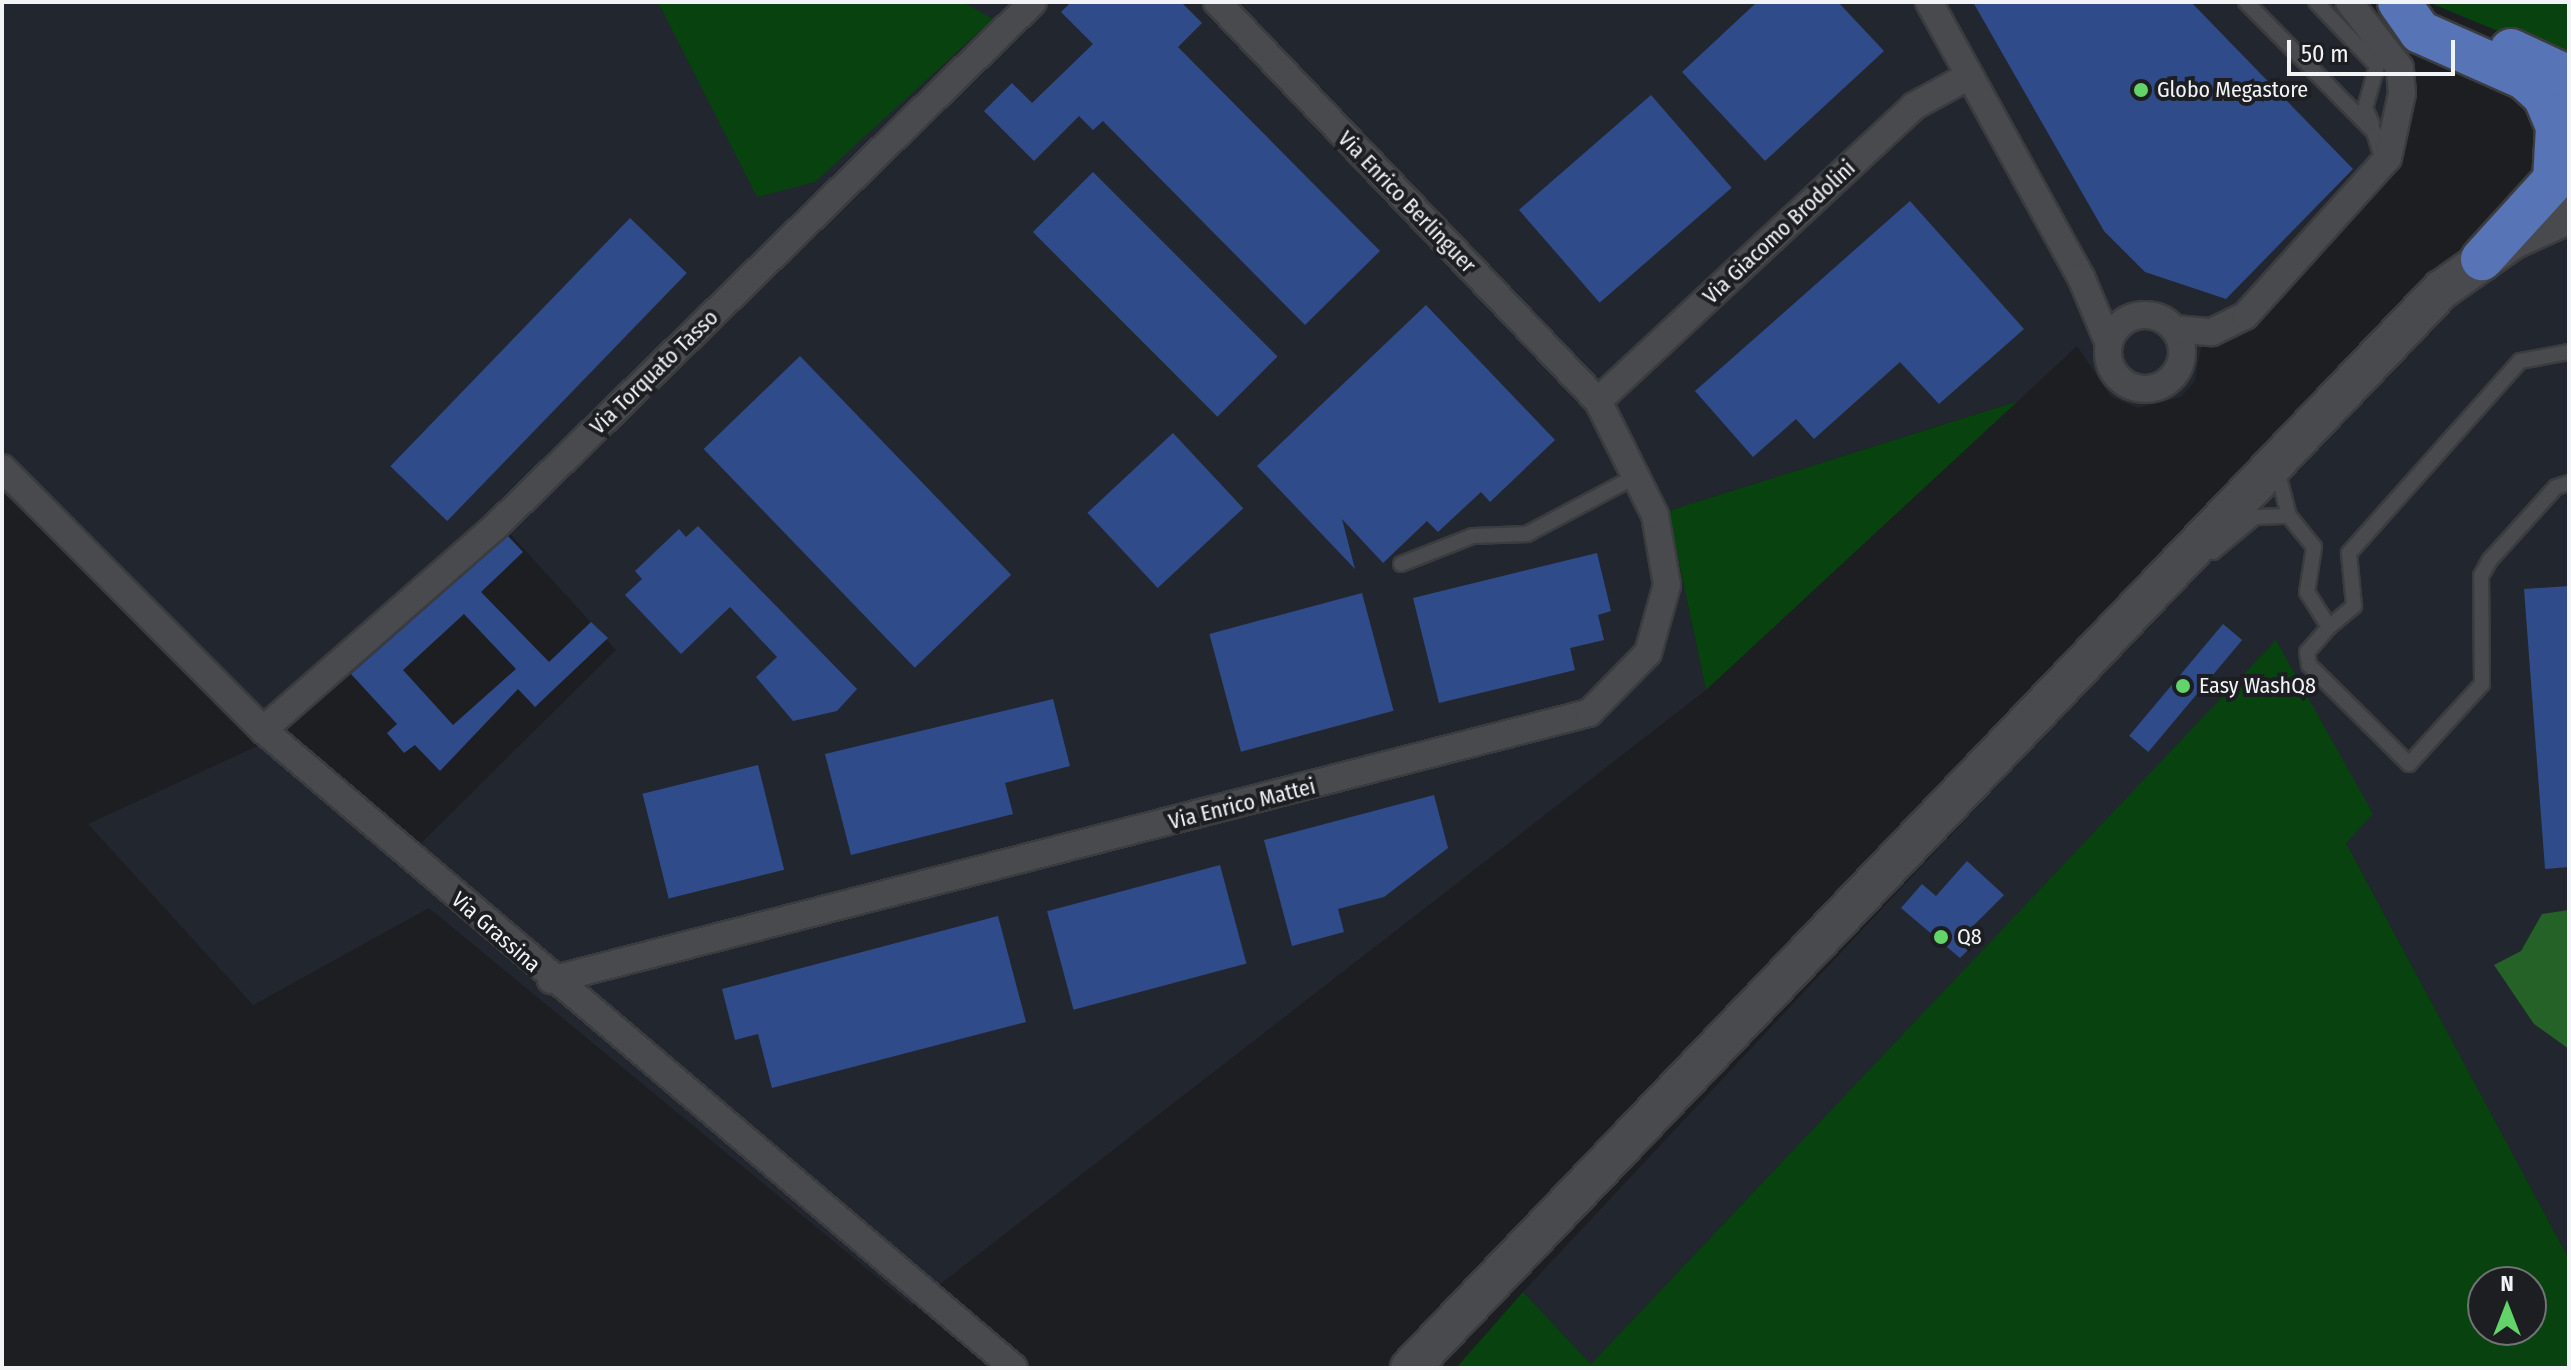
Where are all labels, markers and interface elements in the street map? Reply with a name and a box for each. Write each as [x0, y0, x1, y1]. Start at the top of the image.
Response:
scale bar [2291, 24, 2459, 74]
text: 50 m [2301, 40, 2349, 68]
place label: Globo Megastore [2157, 77, 2308, 103]
marker: Globo Megastore [2132, 81, 2150, 99]
street label: Via Enrico Berlinguer [1333, 126, 1481, 278]
street label: Via Giacomo Brodolini [1697, 155, 1861, 309]
street label: Via Torquato Tasso [584, 304, 724, 440]
place label: Easy WashQ8 [2199, 673, 2316, 699]
marker: Easy WashQ8 [2174, 677, 2192, 695]
street label: Via Enrico Mattei [1166, 773, 1318, 835]
street label: Via Grassina [446, 886, 546, 978]
place label: Q8 [1957, 924, 1982, 950]
marker: Q8 [1932, 928, 1950, 946]
north arrow [2467, 1266, 2547, 1346]
text: N [2500, 1270, 2514, 1297]

